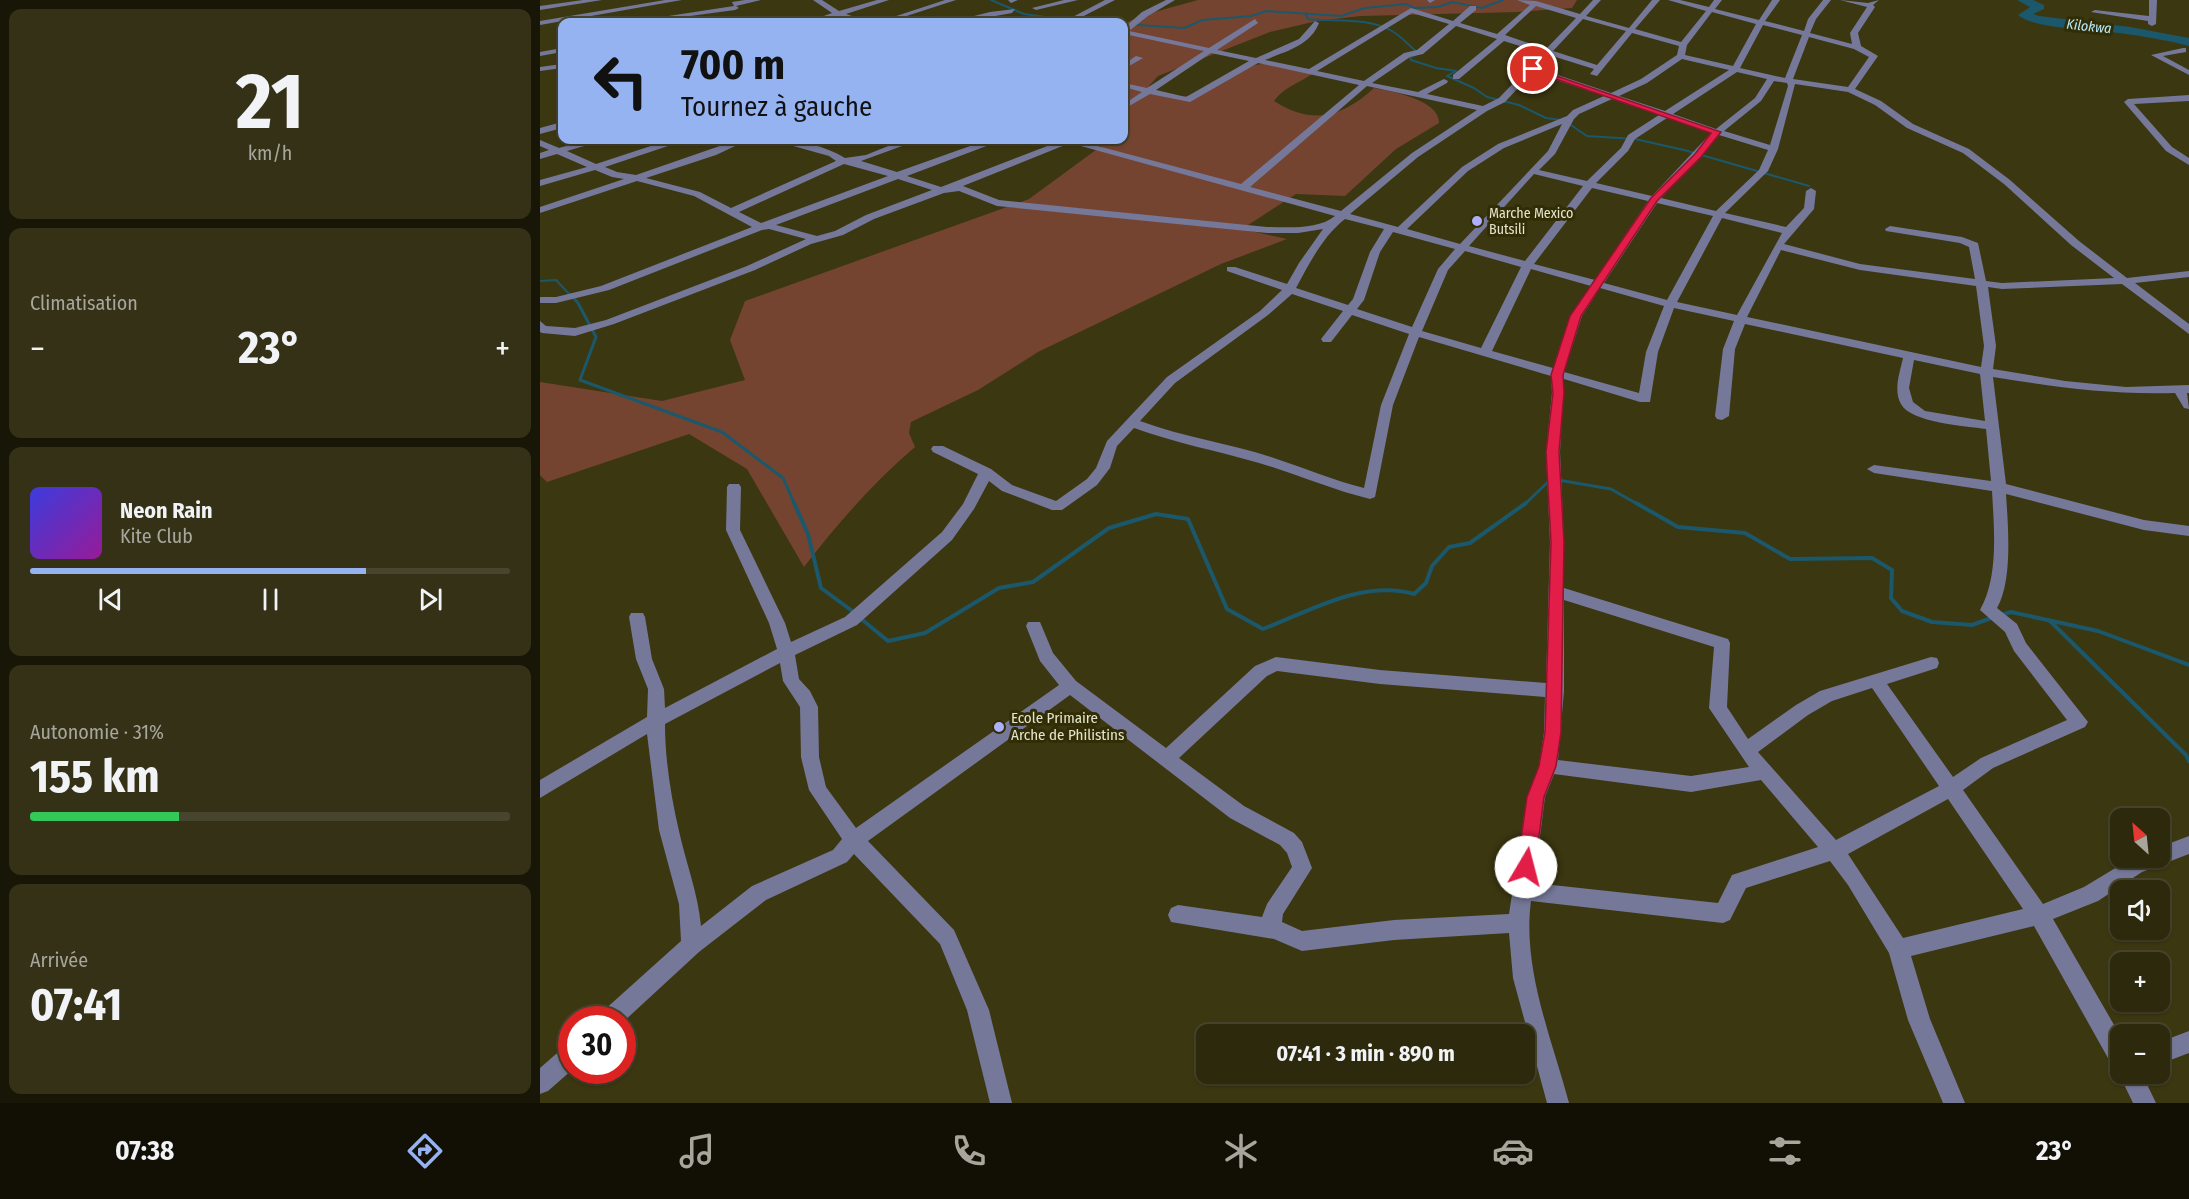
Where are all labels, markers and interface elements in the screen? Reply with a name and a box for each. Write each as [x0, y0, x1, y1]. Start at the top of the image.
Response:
water label: Kilokwa [2066, 16, 2112, 37]
text: 700 m [681, 40, 785, 90]
icon: left [582, 42, 660, 120]
pin [1507, 43, 1558, 94]
icon: arrive [1516, 52, 1549, 85]
text: 21 [236, 55, 304, 149]
text: Tournez à gauche [681, 91, 872, 123]
text: km/h [248, 141, 292, 165]
place label: Marche Mexico Butsili [1489, 205, 1573, 238]
marker: Marche Mexico Butsili [1470, 214, 1484, 228]
text: Climatisation [30, 291, 138, 315]
text: 23° [238, 321, 302, 375]
text: − [30, 329, 45, 369]
text: + [495, 329, 510, 369]
text: Neon Rain [120, 497, 213, 524]
text: Kite Club [120, 524, 193, 548]
icon: previous [94, 583, 127, 616]
icon: pause [254, 583, 287, 616]
icon: next [414, 583, 447, 616]
place label: Ecole Primaire Arche de Philistins [1011, 709, 1124, 744]
text: Autonomie · 31% [30, 720, 164, 744]
marker: Ecole Primaire Arche de Philistins [992, 720, 1006, 734]
text: 155 km [30, 750, 160, 804]
north arrow [2110, 808, 2170, 868]
map controls [2110, 808, 2170, 1084]
position arrow [1494, 835, 1558, 899]
button: sound [2110, 880, 2170, 940]
text: Arrivée [30, 948, 88, 972]
button: + [2110, 952, 2170, 1012]
text: 07:41 [30, 978, 122, 1032]
speed limit sign: 30 [558, 1006, 636, 1084]
button: − [2110, 1024, 2170, 1084]
text: 07:41 · 3 min · 890 m [1276, 1040, 1455, 1067]
icon: directions [404, 1130, 446, 1172]
icon: music [676, 1130, 718, 1172]
icon: phone [948, 1130, 990, 1172]
icon: climate [1220, 1130, 1262, 1172]
icon: car [1492, 1130, 1534, 1172]
icon: filters [1764, 1130, 1806, 1172]
text: 07:38 [115, 1135, 174, 1167]
text: 23° [2036, 1135, 2074, 1167]

